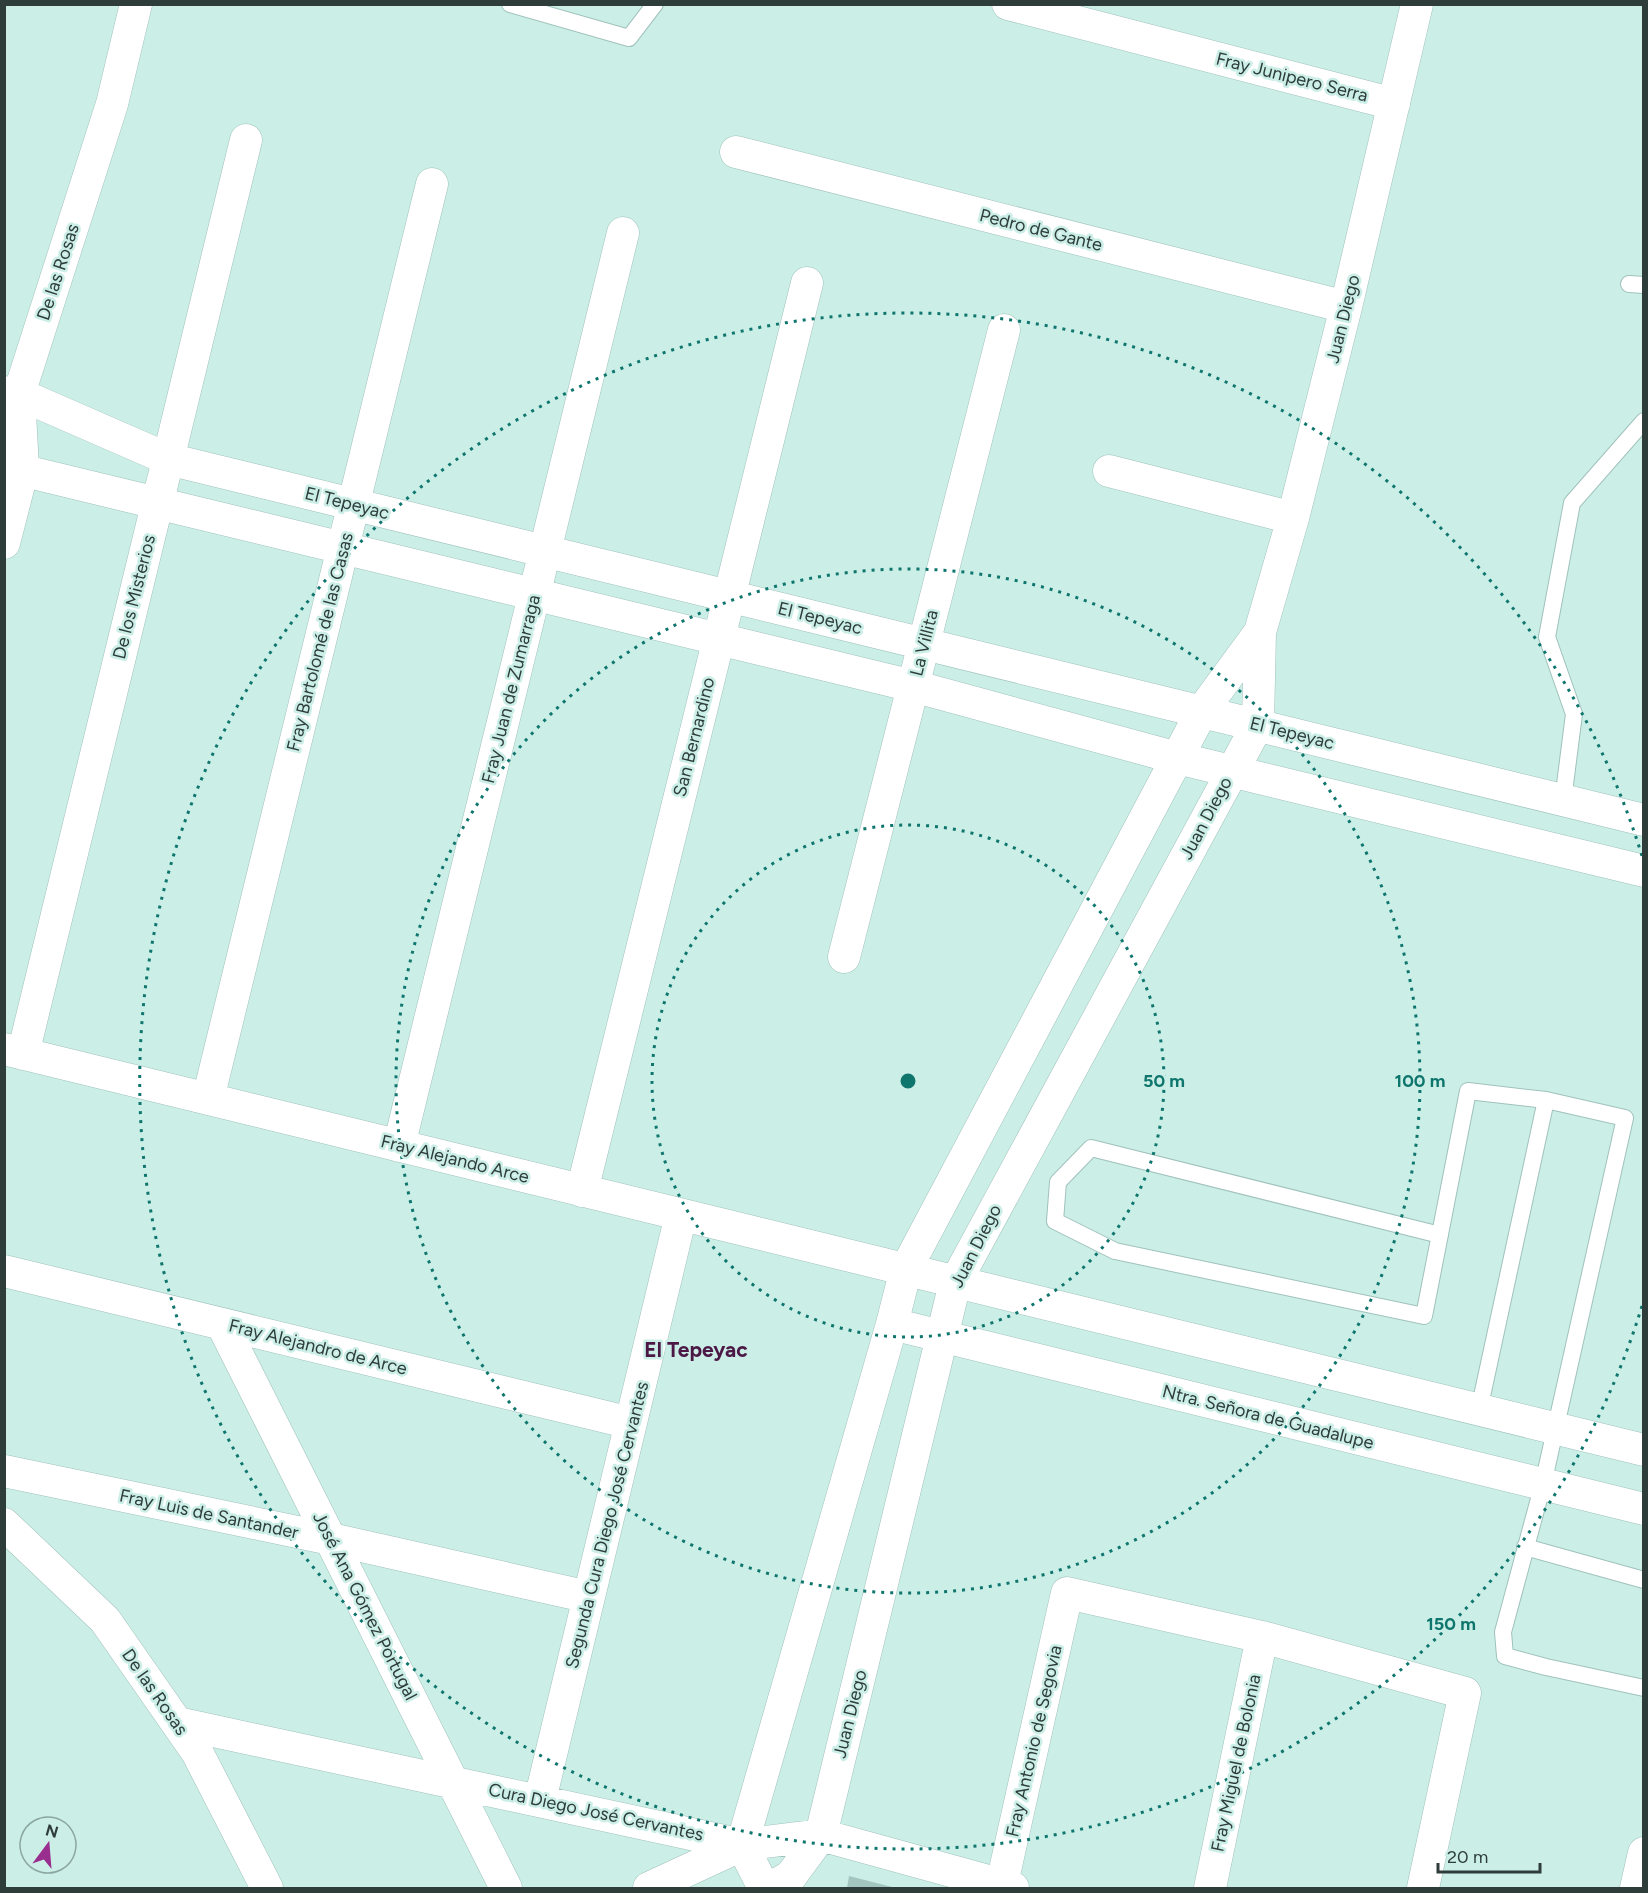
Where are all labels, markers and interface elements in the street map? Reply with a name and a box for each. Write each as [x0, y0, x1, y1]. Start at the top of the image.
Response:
street label: Fray Junipero Serra [1214, 47, 1370, 107]
street label: Pedro de Gante [977, 204, 1105, 256]
street label: De las Rosas [32, 221, 84, 323]
street label: Juan Diego [1321, 272, 1365, 366]
street label: El Tepeyac [303, 482, 392, 524]
street label: Fray Bartolomé de las Casas [282, 530, 358, 754]
street label: De los Misterios [108, 533, 160, 661]
street label: Fray Juan de Zumarraga [477, 592, 545, 786]
street label: El Tepeyac [776, 597, 865, 639]
street label: La Villita [905, 608, 943, 678]
street label: San Bernardino [669, 675, 719, 799]
street label: El Tepeyac [1248, 712, 1337, 754]
street label: Juan Diego [1175, 773, 1237, 863]
text: 50 m [1143, 1070, 1185, 1092]
text: 100 m [1395, 1070, 1445, 1092]
centre of rings [898, 1071, 918, 1091]
street label: Fray Alejando Arce [379, 1130, 532, 1188]
street label: Juan Diego [946, 1201, 1006, 1291]
street label: Fray Alejandro de Arce [227, 1314, 410, 1380]
district label: El Tepeyac [644, 1337, 748, 1362]
street label: Segunda Cura Diego José Cervantes [561, 1379, 653, 1671]
street label: Ntra. Señora de Guadalupe [1160, 1380, 1376, 1454]
street label: Fray Luis de Santander [117, 1484, 301, 1544]
street label: José Ana Gómez Portugal [308, 1508, 422, 1704]
text: 150 m [1426, 1613, 1476, 1635]
street label: Fray Antonio de Segovia [1001, 1643, 1067, 1839]
street label: De las Rosas [117, 1645, 193, 1739]
street label: Juan Diego [828, 1667, 872, 1761]
street label: Fray Miguel de Bolonia [1206, 1672, 1266, 1854]
street label: Cura Diego José Cervantes [487, 1778, 705, 1846]
north arrow [18, 1815, 78, 1875]
text: N [43, 1820, 61, 1842]
scale bar [1438, 1836, 1540, 1874]
text: 20 m [1447, 1846, 1488, 1868]

